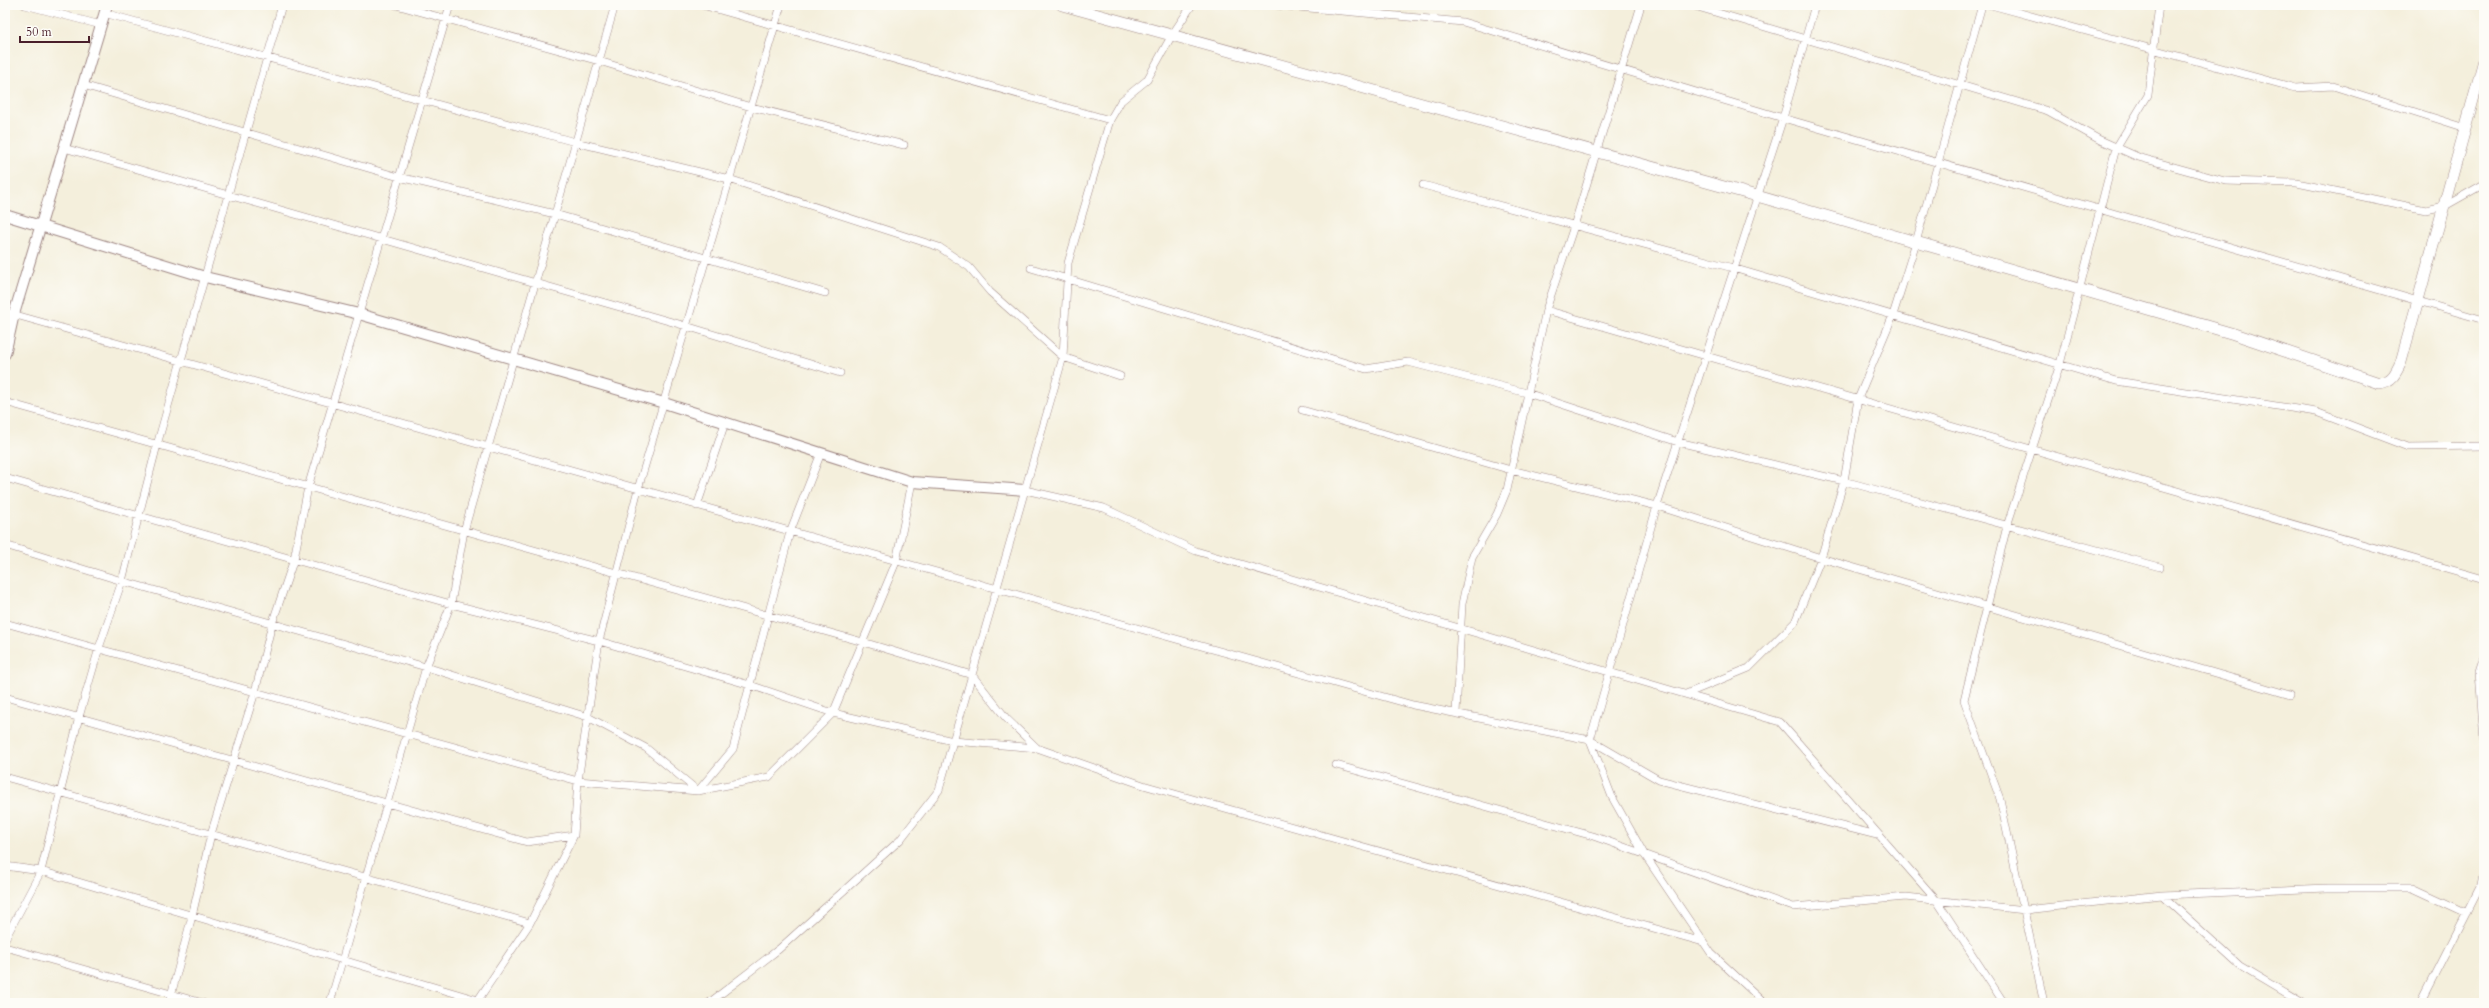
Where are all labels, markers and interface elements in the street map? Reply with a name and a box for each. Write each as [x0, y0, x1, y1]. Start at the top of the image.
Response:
scale bar [20, 18, 89, 44]
text: 50 m [26, 24, 53, 40]

